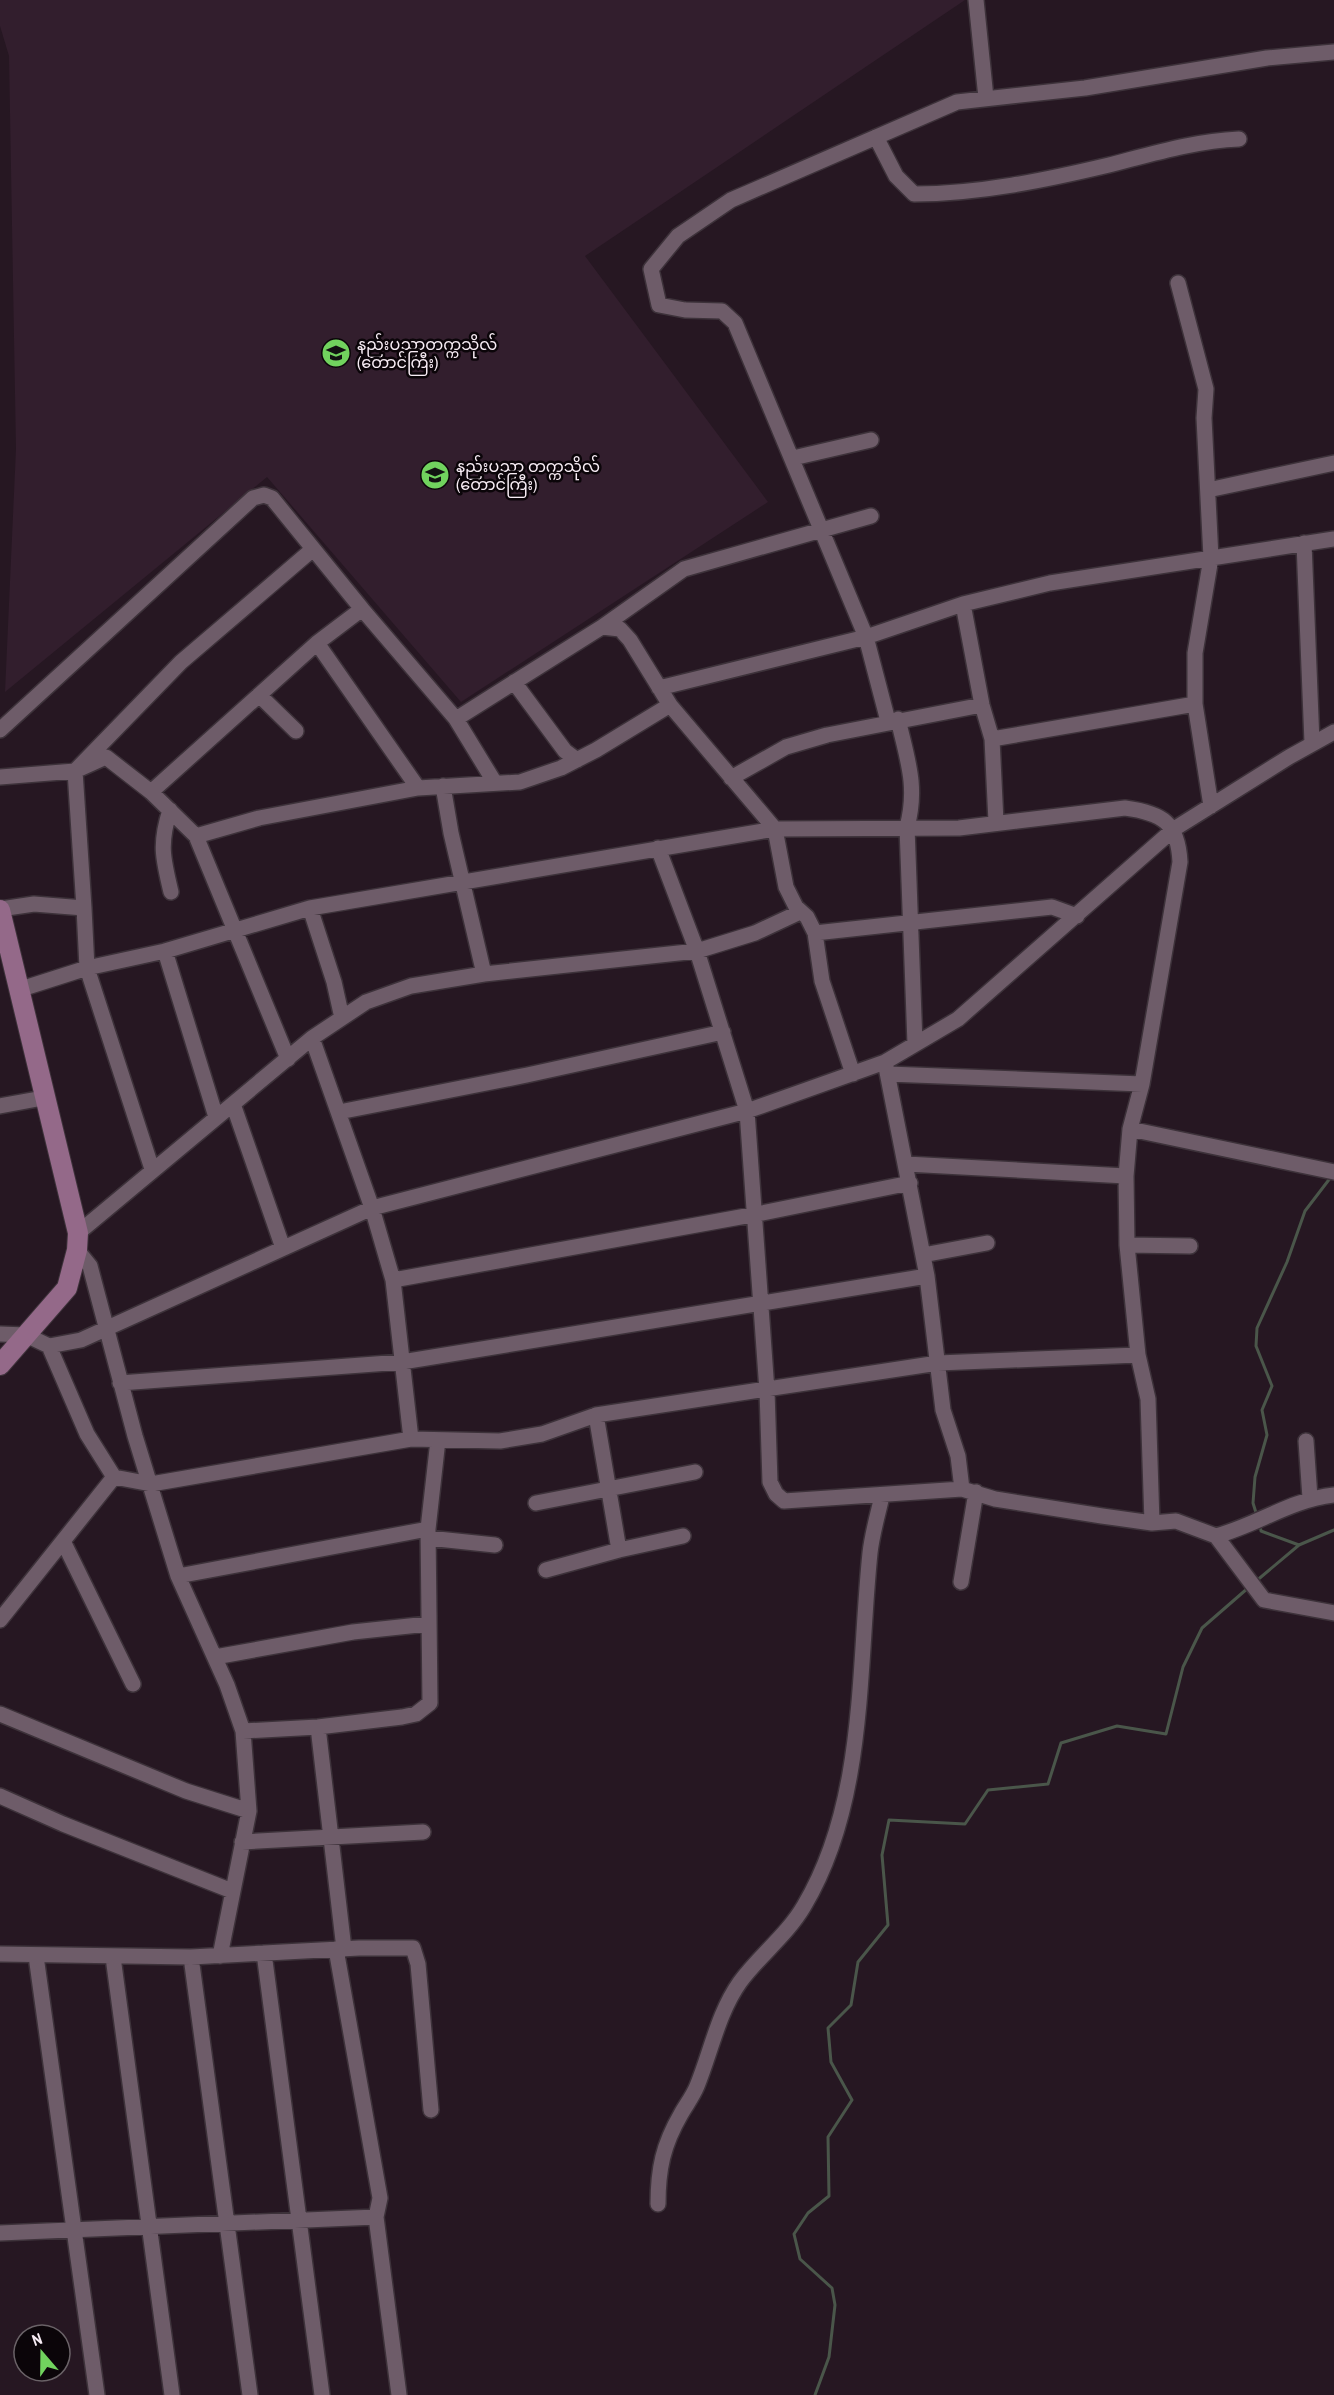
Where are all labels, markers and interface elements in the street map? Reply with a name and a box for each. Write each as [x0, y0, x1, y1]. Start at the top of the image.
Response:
place label: နည်းပညာတက္ကသိုလ် (တောင်ကြီး) [357, 333, 497, 376]
school or university icon: နည်းပညာတက္ကသိုလ် (တောင်ကြီး) [320, 337, 352, 369]
place label: နည်းပညာ တက္ကသိုလ် (တောင်ကြီး) [456, 455, 600, 498]
school or university icon: နည်းပညာ တက္ကသိုလ် (တောင်ကြီး) [419, 459, 451, 491]
north arrow [12, 2323, 72, 2383]
text: N [29, 2327, 45, 2351]

